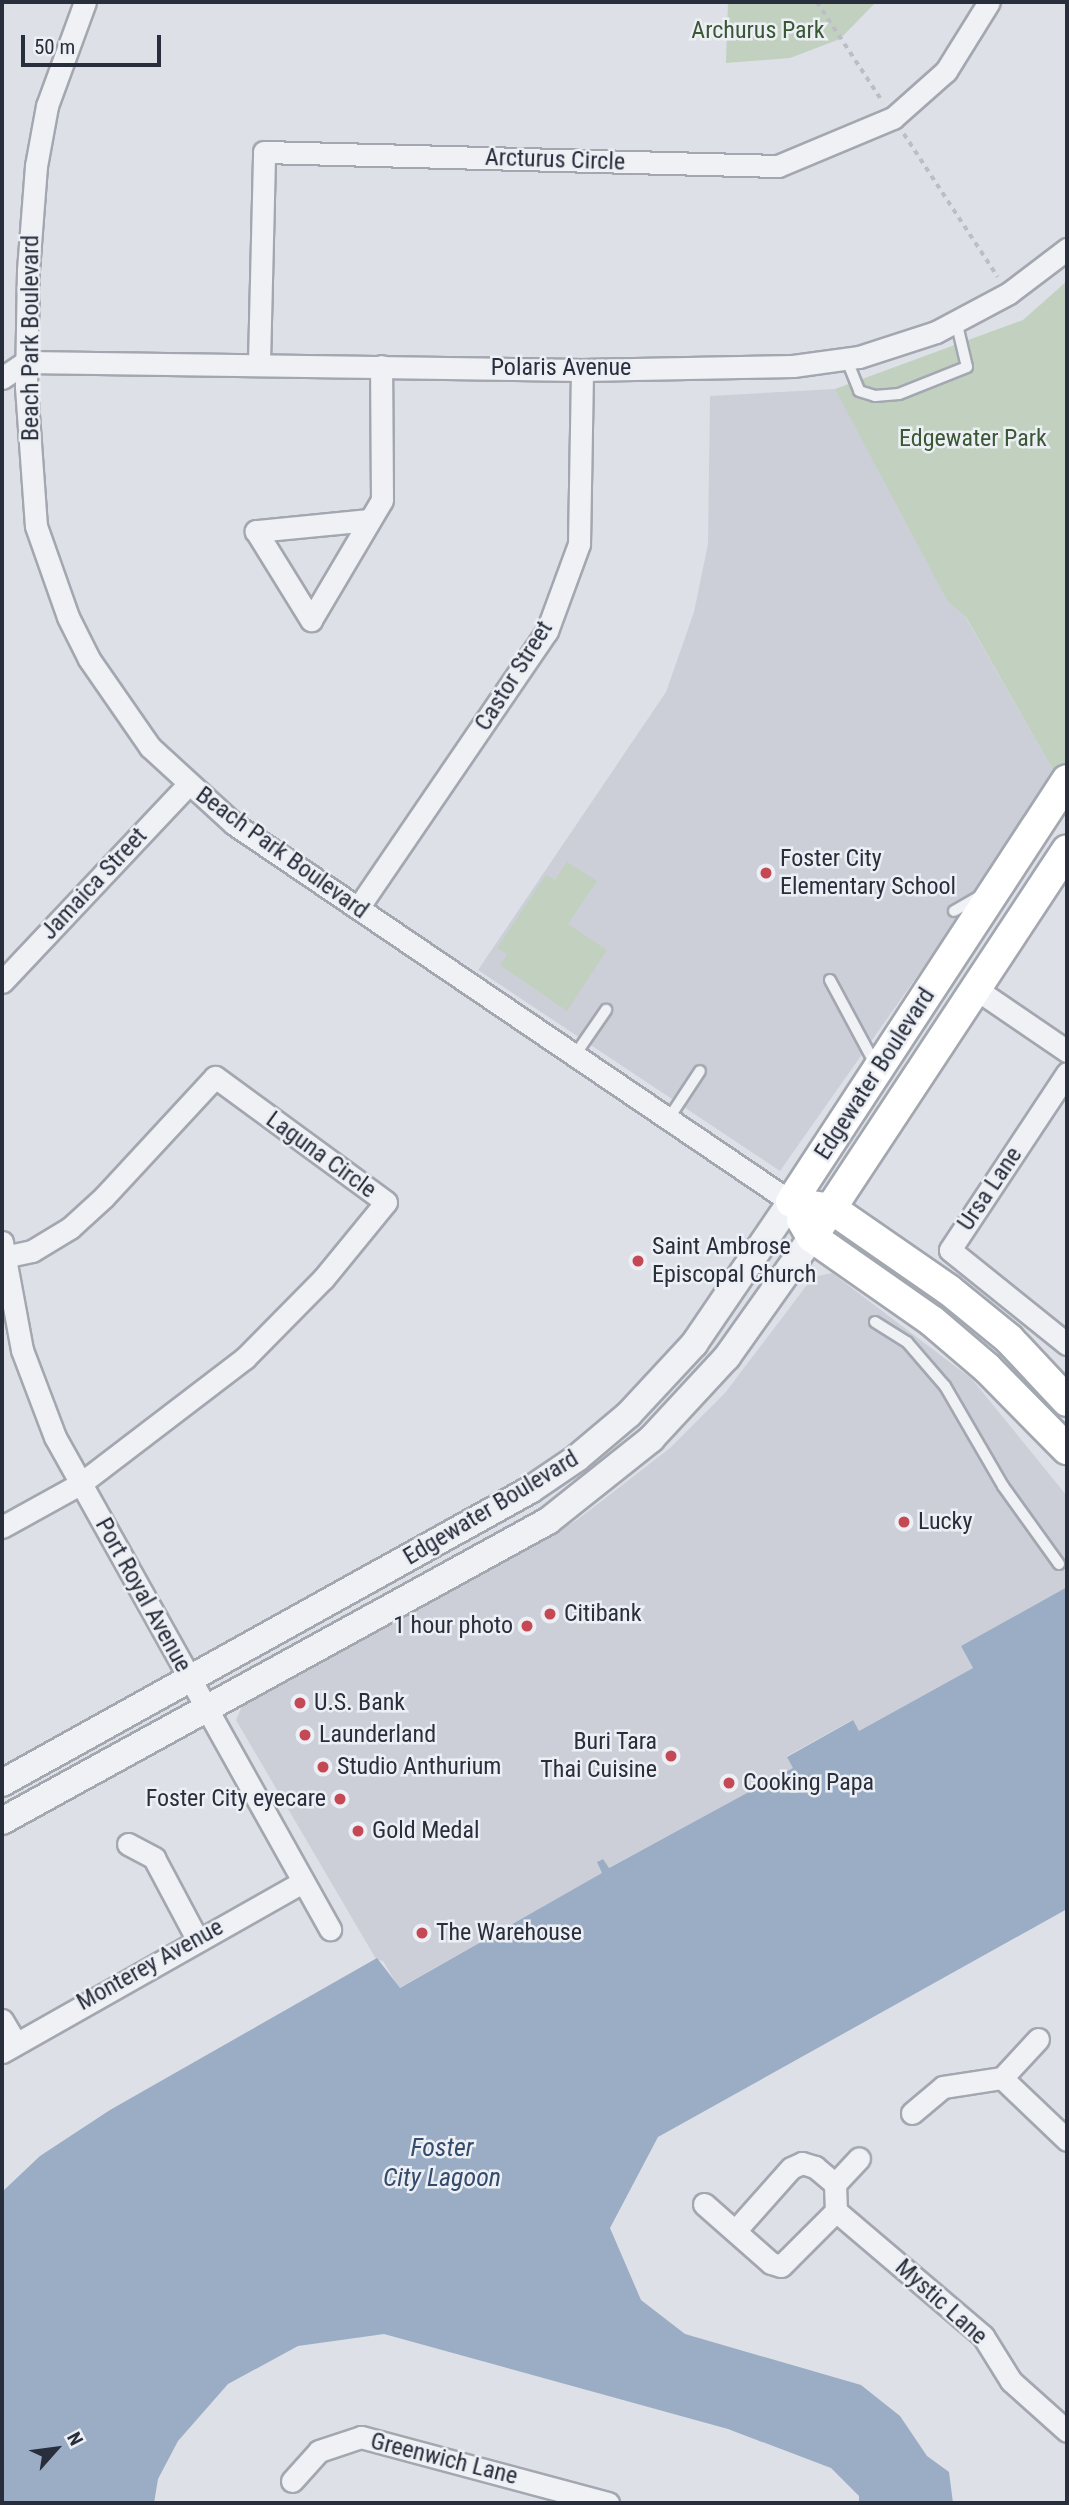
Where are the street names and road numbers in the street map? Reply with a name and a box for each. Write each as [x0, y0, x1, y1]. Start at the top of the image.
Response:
street label: Arcturus Circle [484, 143, 626, 177]
street label: Beach Park Boulevard [17, 235, 45, 441]
street label: Polaris Avenue [491, 354, 631, 382]
street label: Castor Street [469, 616, 559, 736]
street label: Beach Park Boulevard [190, 781, 374, 925]
street label: Jamaica Street [35, 822, 153, 946]
street label: Edgewater Boulevard [809, 983, 941, 1165]
street label: Laguna Circle [260, 1105, 382, 1205]
street label: Ursa Lane [952, 1142, 1028, 1236]
street label: Edgewater Boulevard [398, 1444, 584, 1572]
street label: Port Royal Avenue [89, 1513, 197, 1677]
street label: Monterey Avenue [72, 1913, 228, 2017]
street label: Mystic Lane [889, 2253, 993, 2351]
street label: Greenwich Lane [368, 2427, 520, 2491]

